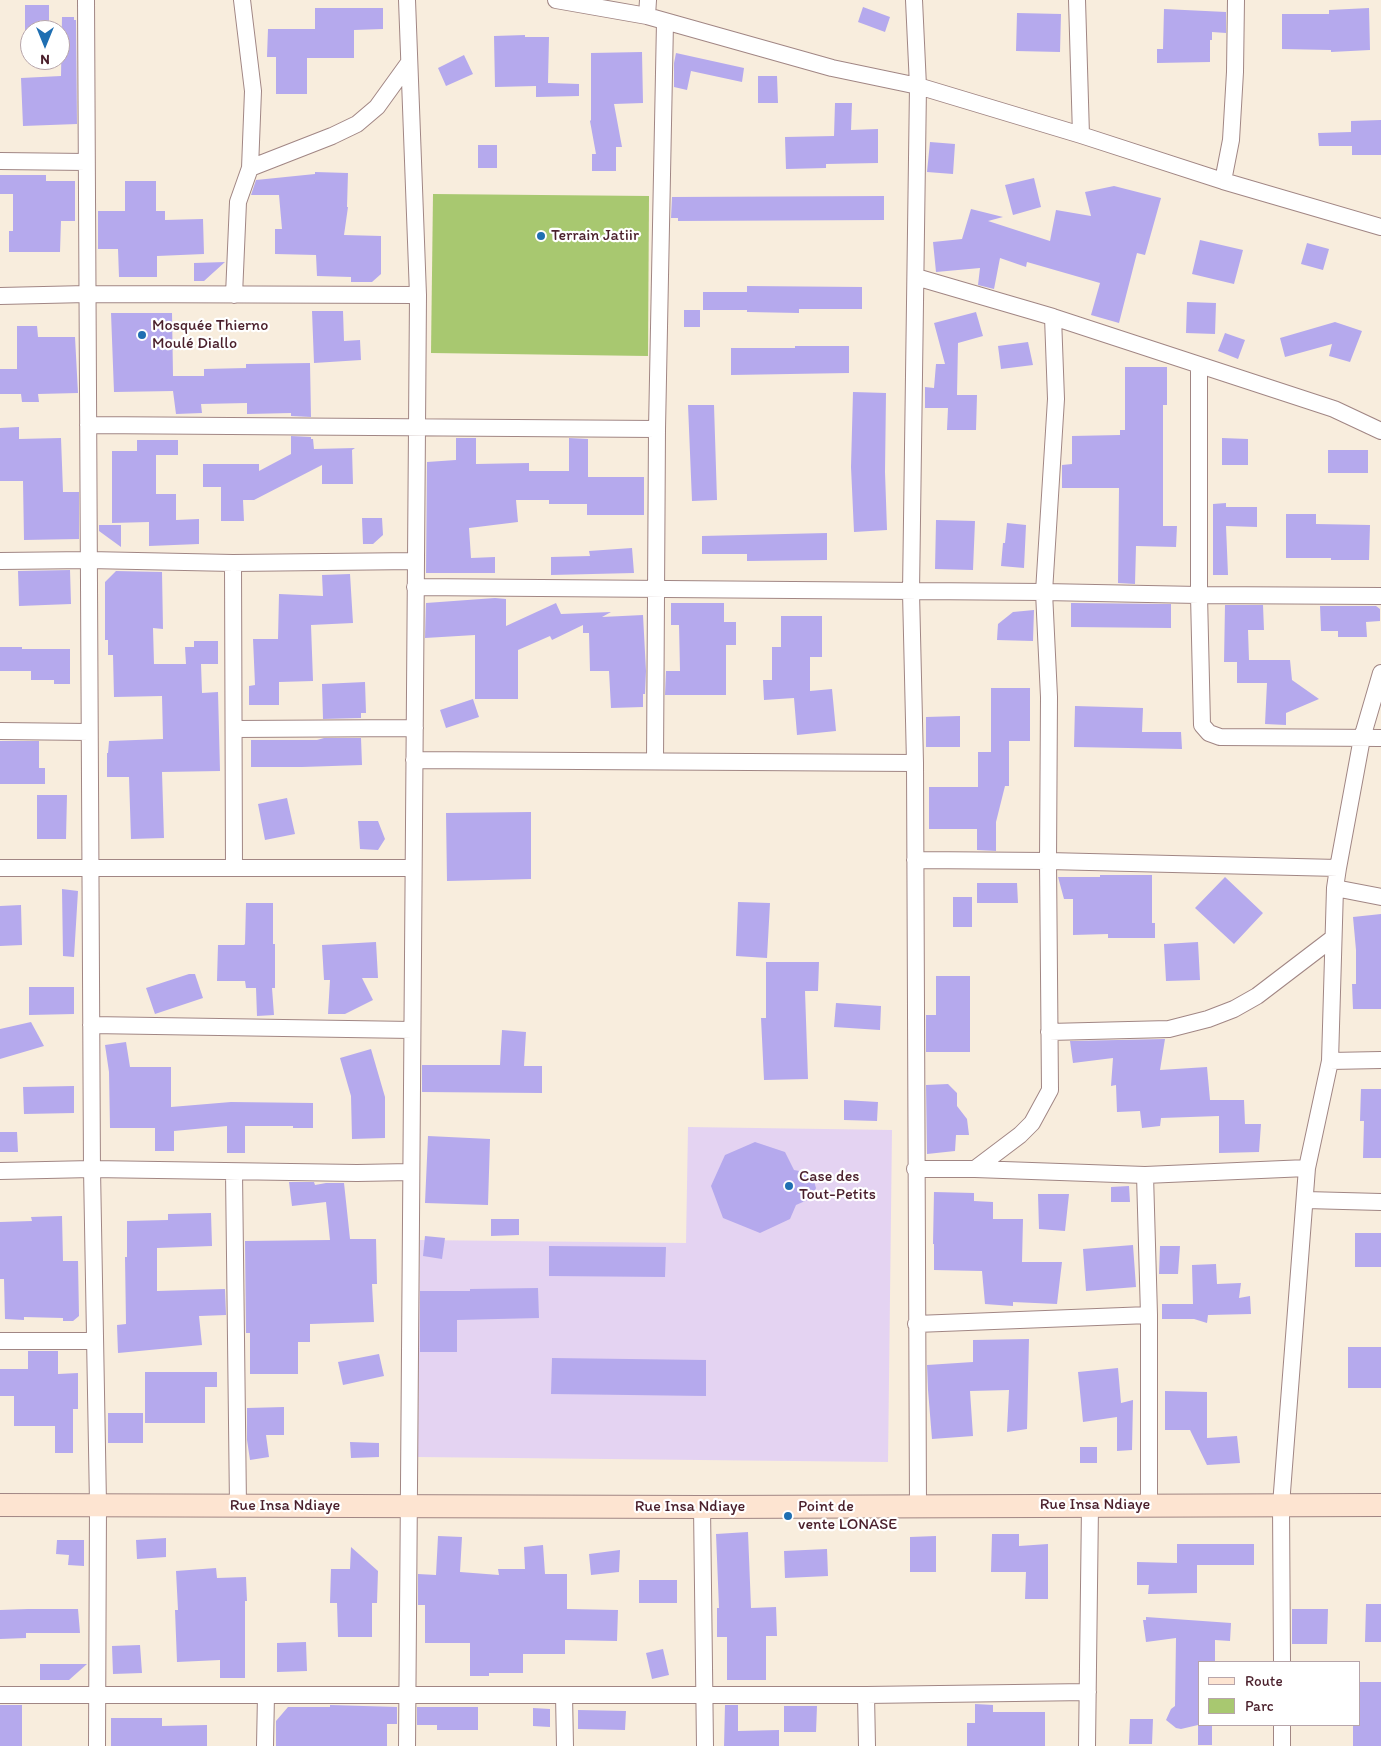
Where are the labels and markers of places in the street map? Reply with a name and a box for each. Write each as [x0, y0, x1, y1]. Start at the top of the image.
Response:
place label: Terrain Jatiir [551, 226, 639, 246]
marker: Terrain Jatiir [535, 230, 547, 242]
place label: Mosquée Thierno Moulé Diallo [152, 316, 268, 354]
marker: Mosquée Thierno Moulé Diallo [136, 329, 148, 341]
place label: Case des Tout-Petits [799, 1167, 876, 1205]
marker: Case des Tout-Petits [783, 1180, 795, 1192]
place label: Point de vente LONASE [798, 1497, 897, 1535]
marker: Point de vente LONASE [782, 1510, 794, 1522]

